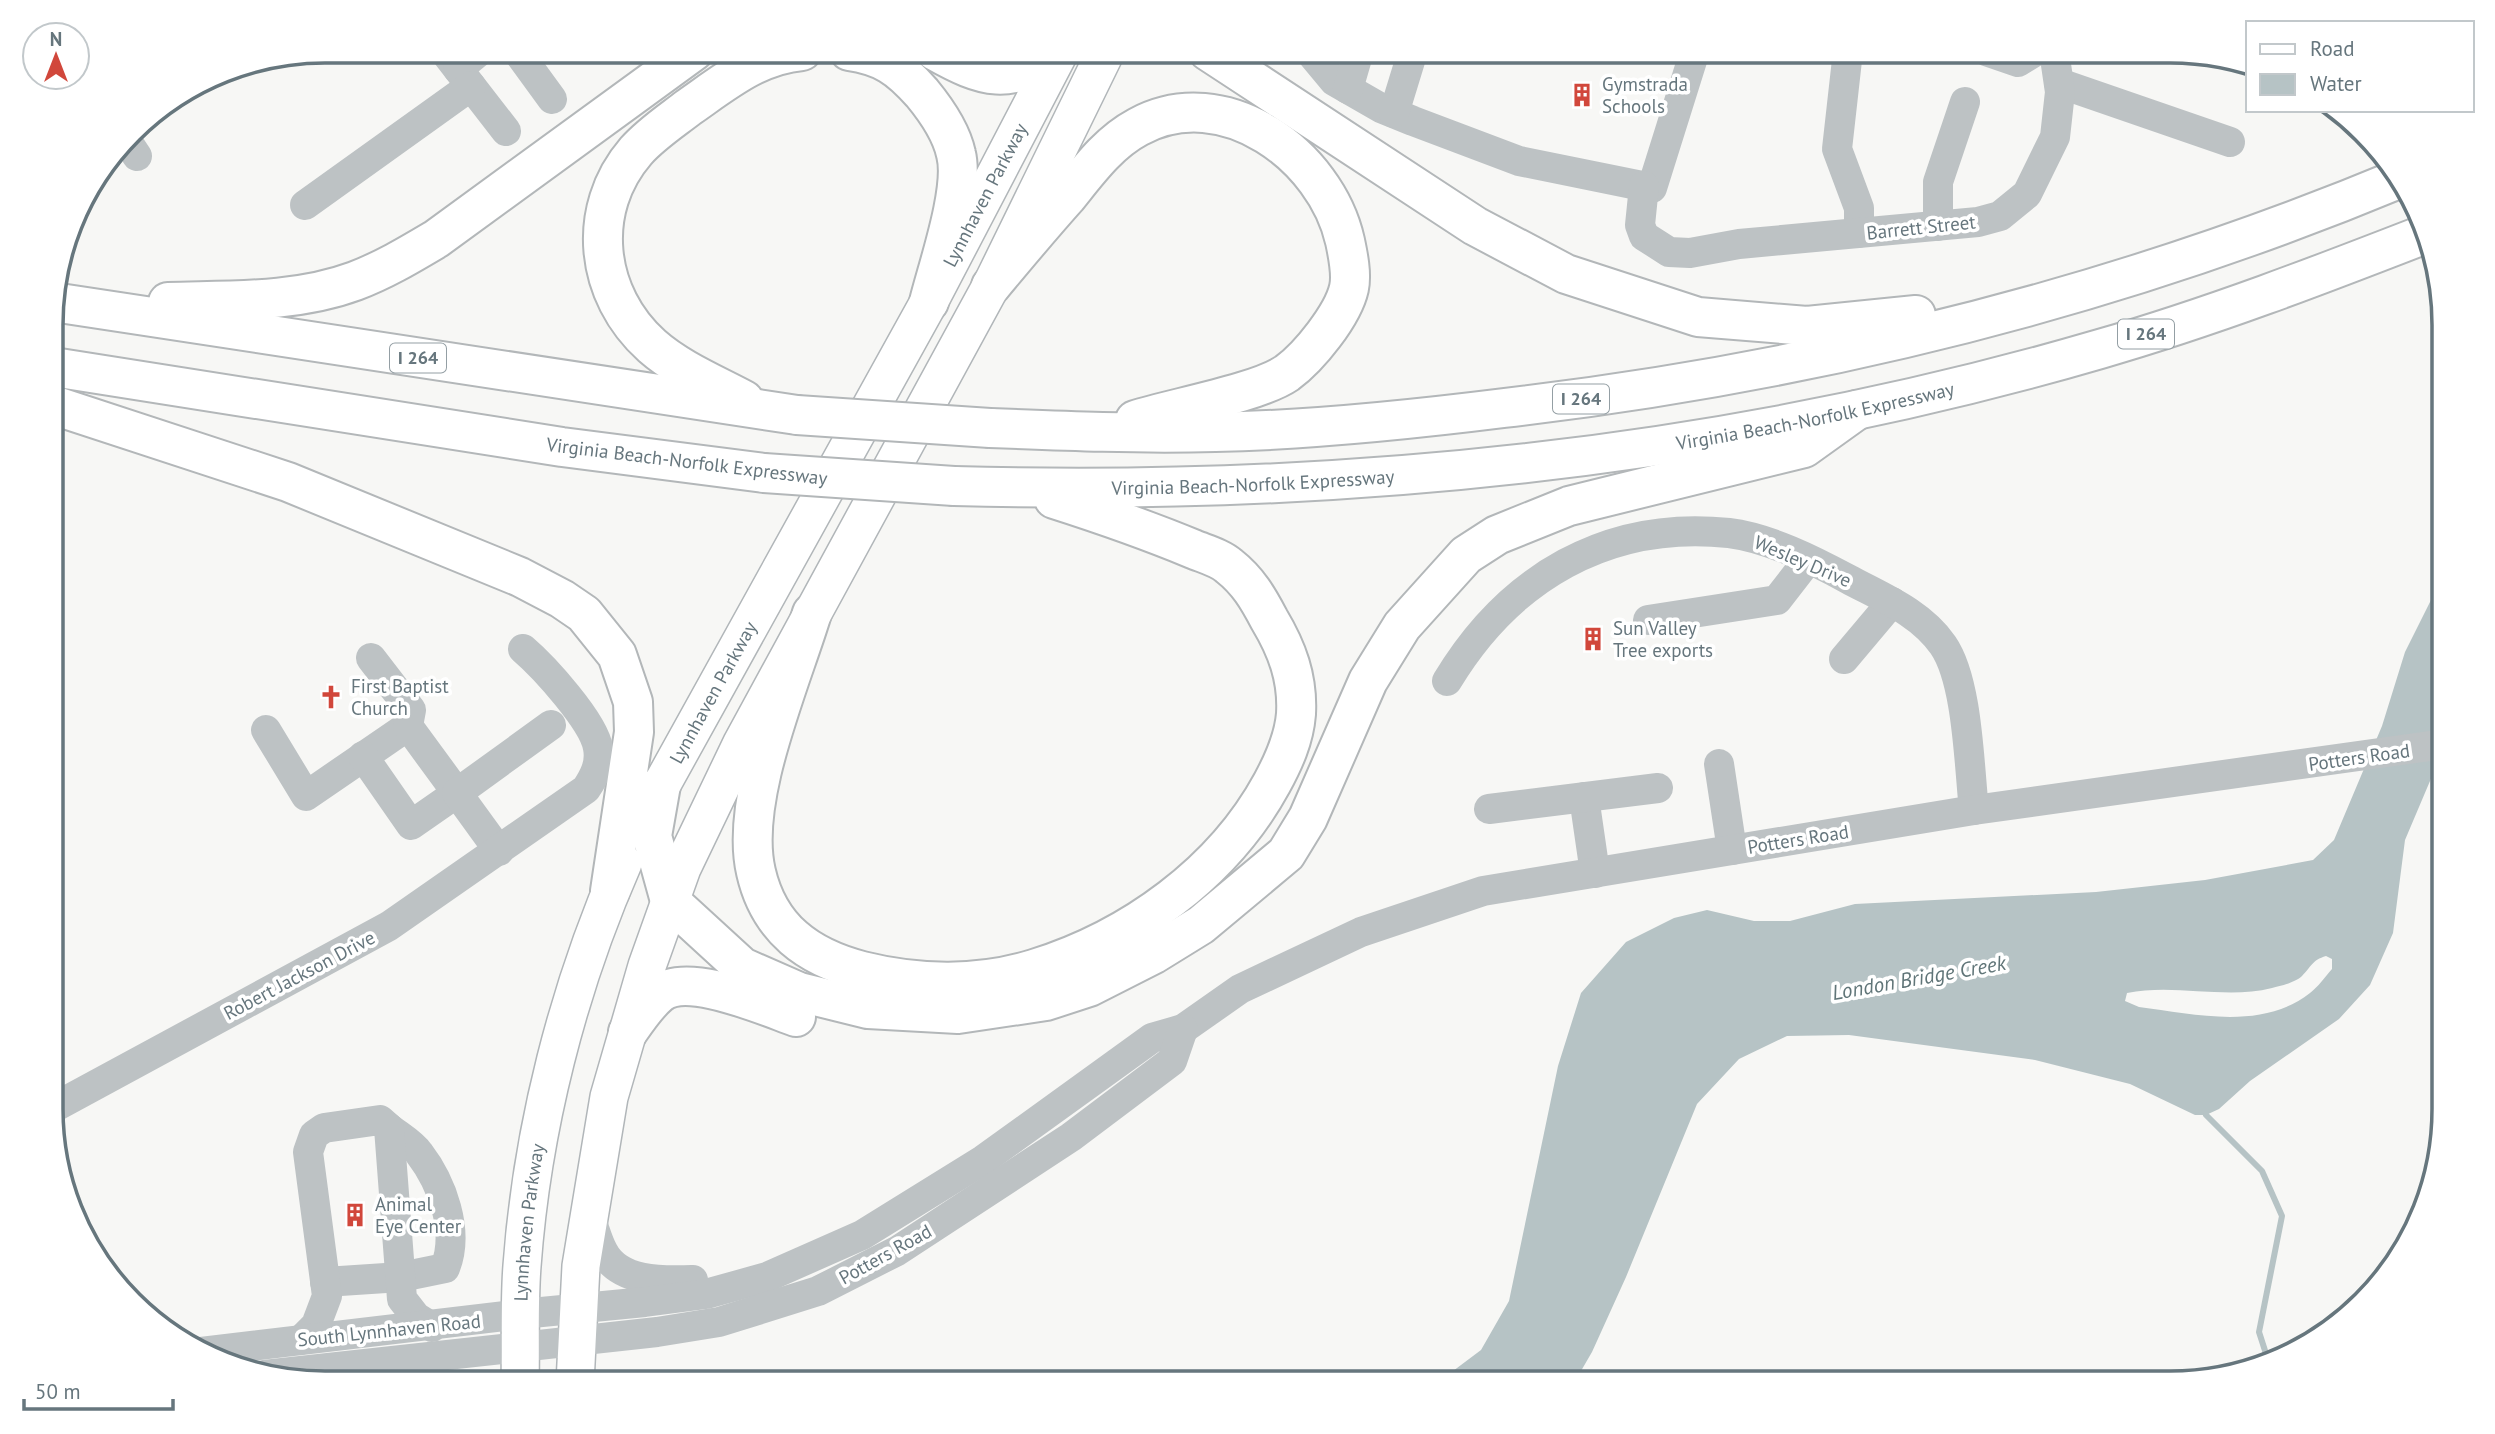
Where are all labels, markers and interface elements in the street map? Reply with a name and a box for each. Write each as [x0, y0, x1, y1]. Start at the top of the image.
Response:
north arrow [21, 21, 91, 91]
legend [2246, 21, 2474, 112]
text: N [50, 27, 62, 51]
text: Road [2310, 35, 2354, 62]
text: Water [2310, 70, 2362, 97]
place label: Gymstrada Schools [1602, 72, 1688, 118]
building icon: Gymstrada Schools [1568, 81, 1596, 109]
street label: Lynnhaven Parkway [938, 119, 1032, 271]
street label: Barrett Street [1865, 209, 1977, 245]
road number: I 264 [2118, 320, 2174, 348]
road number: I 264 [390, 344, 446, 372]
street label: Virginia Beach-Norfolk Expressway [1673, 376, 1957, 455]
road number: I 264 [1553, 384, 1609, 414]
street label: Virginia Beach-Norfolk Expressway [544, 432, 829, 490]
street label: Virginia Beach-Norfolk Expressway [1110, 464, 1395, 500]
street label: Wesley Drive [1751, 530, 1855, 592]
place label: Sun Valley Tree exports [1613, 616, 1713, 662]
street label: Lynnhaven Parkway [664, 617, 762, 768]
building icon: Sun Valley Tree exports [1579, 625, 1607, 653]
place label: First Baptist Church [351, 674, 449, 720]
church icon: First Baptist Church [317, 683, 345, 711]
street label: Potters Road [2307, 738, 2411, 776]
street label: Potters Road [1746, 819, 1850, 859]
street label: Robert Jackson Drive [219, 925, 379, 1025]
water label: London Bridge Creek [1830, 949, 2009, 1006]
street label: Lynnhaven Parkway [508, 1141, 549, 1302]
place label: Animal Eye Center [375, 1192, 462, 1238]
building icon: Animal Eye Center [341, 1201, 369, 1229]
street label: Potters Road [834, 1219, 936, 1289]
street label: South Lynnhaven Road [296, 1308, 482, 1352]
scale bar [24, 1368, 173, 1412]
text: 50 m [35, 1378, 81, 1405]

